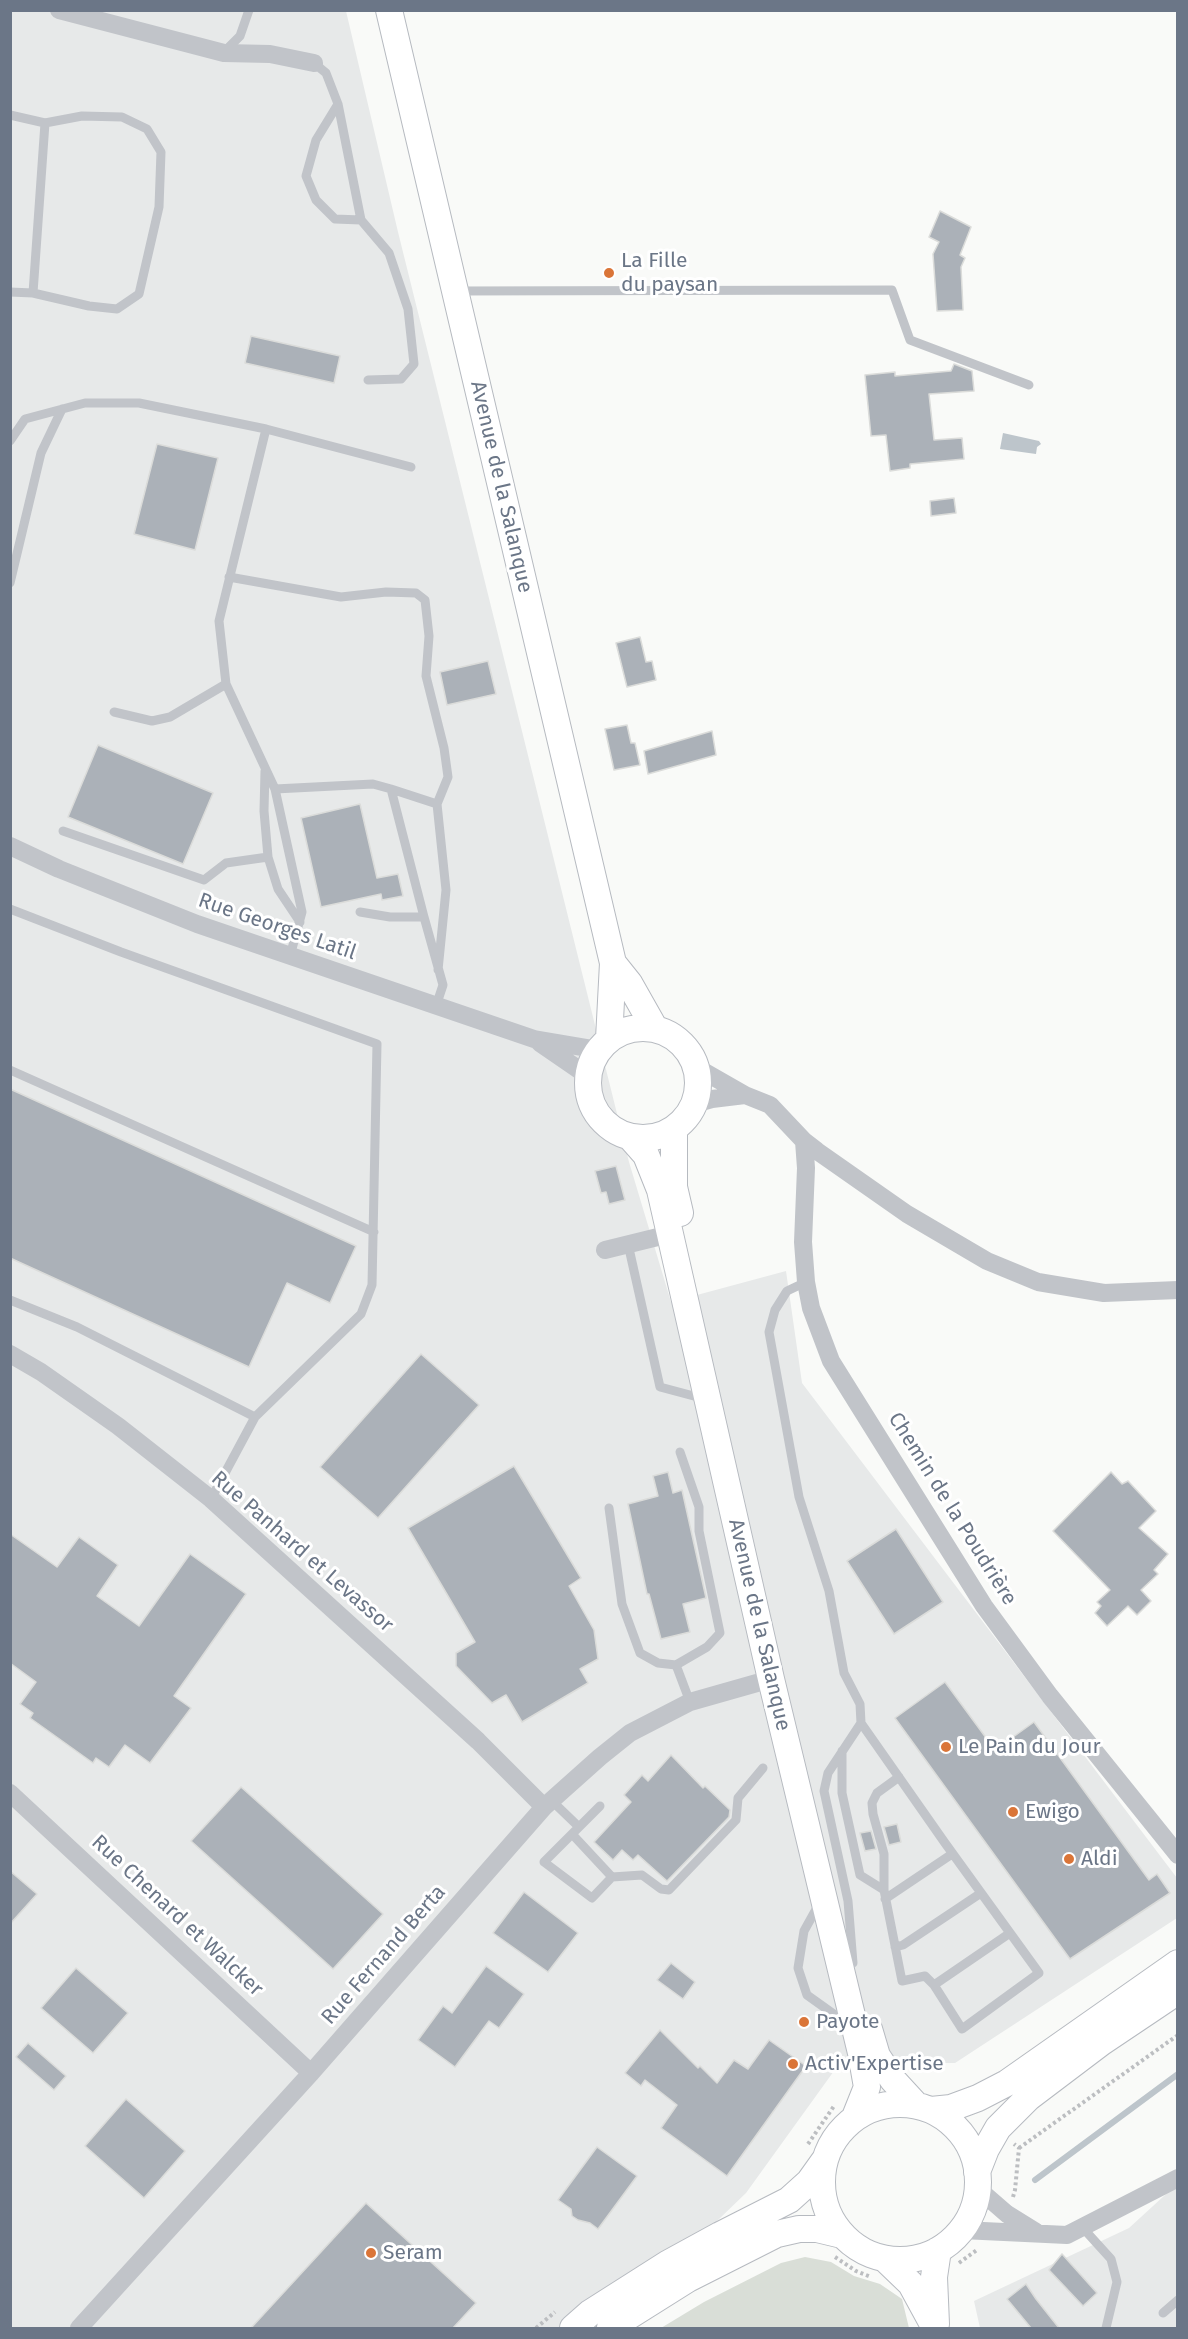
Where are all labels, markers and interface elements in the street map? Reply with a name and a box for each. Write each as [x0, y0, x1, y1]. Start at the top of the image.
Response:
place label: La Fille du paysan [621, 248, 718, 298]
marker: La Fille du paysan [602, 266, 616, 280]
street label: Avenue de la Salanque [464, 379, 538, 595]
street label: Rue Georges Latil [195, 888, 359, 966]
street label: Chemin de la Poudrière [882, 1408, 1022, 1610]
street label: Rue Panhard et Levassor [206, 1466, 398, 1638]
street label: Avenue de la Salanque [722, 1517, 796, 1733]
place label: Le Pain du Jour [958, 1734, 1101, 1760]
marker: Le Pain du Jour [939, 1740, 953, 1754]
place label: Ewigo [1025, 1799, 1080, 1825]
marker: Ewigo [1006, 1805, 1020, 1819]
street label: Rue Chenard et Walcker [86, 1830, 268, 2002]
place label: Aldi [1081, 1846, 1118, 1872]
marker: Aldi [1062, 1852, 1076, 1866]
street label: Rue Fernand Berta [317, 1880, 451, 2030]
place label: Payote [816, 2009, 879, 2035]
marker: Payote [797, 2015, 811, 2029]
place label: Activ'Expertise [805, 2051, 944, 2077]
marker: Activ'Expertise [786, 2057, 800, 2071]
place label: Seram [383, 2240, 443, 2266]
marker: Seram [364, 2246, 378, 2260]

